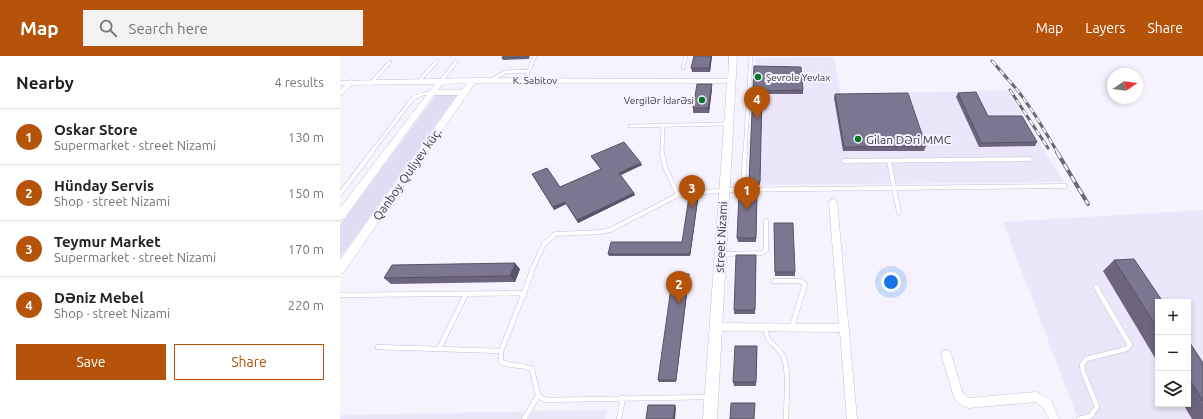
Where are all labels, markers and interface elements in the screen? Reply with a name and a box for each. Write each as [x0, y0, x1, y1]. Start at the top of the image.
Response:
search box [83, 10, 363, 46]
text: Map [20, 17, 59, 39]
icon: search [97, 17, 119, 39]
text: Search here [129, 20, 208, 37]
text: Map [1036, 20, 1063, 36]
text: Layers [1085, 20, 1125, 36]
text: Share [1147, 20, 1183, 36]
north arrow [1107, 68, 1143, 104]
marker: Şevrole Yevlax [753, 72, 763, 82]
place label: Şevrole Yevlax [766, 72, 830, 83]
text: Nearby [16, 73, 74, 92]
text: 4 results [274, 75, 324, 89]
street label: K. Sabitov [513, 75, 557, 86]
pin: 4 [744, 86, 770, 119]
place label: Vergilər İdarəsi [624, 95, 694, 106]
marker: Vergilər İdarəsi [697, 95, 707, 105]
text: Oskar Store [54, 121, 138, 138]
street label: Qanboy Quliyev küç. [370, 125, 444, 223]
text: 1 [25, 130, 33, 144]
text: 130 m [288, 130, 324, 144]
place label: Gilan Dəri MMC [866, 133, 952, 146]
marker: Gilan Dəri MMC [853, 134, 863, 144]
text: Supermarket · street Nizami [54, 138, 216, 152]
pin: 3 [679, 175, 705, 208]
text: Hünday Servis [54, 177, 154, 194]
pin: 1 [734, 177, 760, 210]
text: 2 [25, 186, 33, 200]
text: 150 m [288, 186, 324, 200]
text: Shop · street Nizami [54, 194, 170, 208]
street label: street Nizami [713, 201, 729, 273]
text: Teymur Market [54, 233, 161, 250]
text: 3 [25, 242, 33, 256]
text: 170 m [288, 242, 324, 256]
text: Supermarket · street Nizami [54, 250, 216, 264]
pin: 2 [666, 271, 692, 304]
your location [881, 272, 901, 292]
text: Dəniz Mebel [54, 289, 144, 306]
text: 4 [25, 298, 33, 312]
text: 220 m [288, 298, 324, 312]
map controls [1155, 299, 1191, 407]
button: + [1155, 299, 1191, 335]
text: Shop · street Nizami [54, 306, 170, 320]
button: − [1155, 335, 1191, 371]
button: Save [16, 344, 166, 380]
button: Share [174, 344, 324, 380]
button: layers [1155, 371, 1191, 407]

